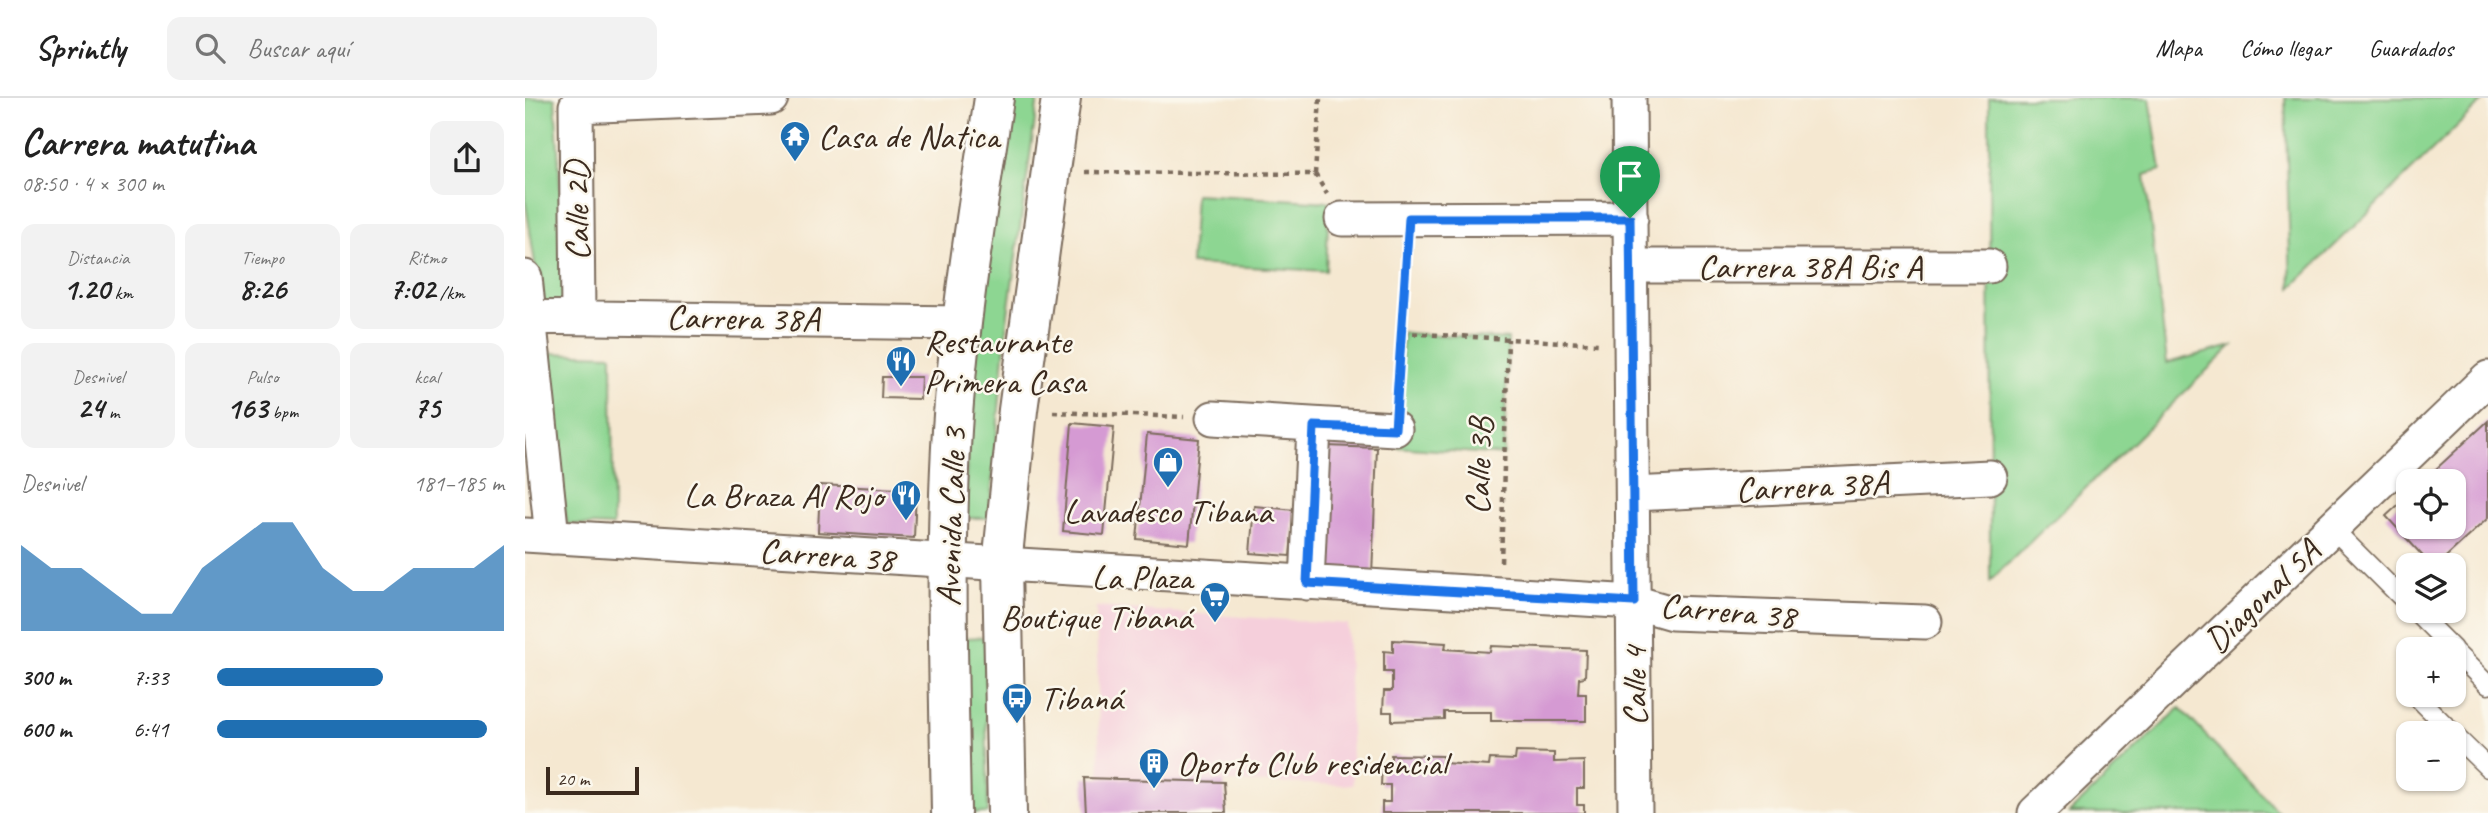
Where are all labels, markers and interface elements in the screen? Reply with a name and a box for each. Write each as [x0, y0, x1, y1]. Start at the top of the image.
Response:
search box [167, 17, 657, 80]
text: Sprintly [35, 27, 125, 69]
icon: search [191, 29, 229, 67]
text: Buscar aquí [247, 32, 349, 65]
text: Mapa [2155, 33, 2202, 63]
text: Cómo llegar [2240, 33, 2331, 63]
text: Guardados [2369, 33, 2453, 63]
place label: Casa de Natica [818, 114, 1002, 159]
text: Carrera matutina [21, 119, 255, 166]
temple icon: Casa de Natica [778, 119, 812, 163]
button: share [430, 121, 504, 195]
pin [1600, 146, 1660, 218]
icon: arrive [1611, 157, 1649, 195]
street label: Calle 2D [554, 158, 600, 261]
text: 08:50 · 4 × 300 m [21, 169, 164, 198]
street label: Carrera 38A Bis A [1698, 244, 1924, 289]
text: Distancia [67, 246, 129, 270]
text: Tiempo [241, 246, 284, 270]
text: Ritmo [408, 246, 446, 270]
text: 1.20 [63, 270, 110, 308]
text: 8:26 [239, 270, 286, 308]
text: 7:02 [389, 270, 435, 308]
text: km [110, 281, 133, 305]
text: /km [435, 281, 465, 305]
street label: Carrera 38A [666, 294, 821, 342]
place label: Restaurante Primera Casa [924, 319, 1088, 404]
restaurant icon: Restaurante Primera Casa [884, 344, 918, 388]
text: Desnivel [72, 365, 124, 389]
text: Pulso [247, 365, 278, 389]
text: kcal [414, 365, 439, 389]
text: 24 [77, 389, 104, 427]
text: 163 [227, 389, 268, 427]
text: 75 [414, 389, 440, 427]
text: m [104, 400, 119, 424]
text: bpm [268, 400, 298, 424]
street label: Calle 3B [1455, 414, 1503, 515]
street label: Avenida Calle 3 [925, 425, 977, 607]
shop icon: Lavadesco Tibana [1151, 445, 1185, 489]
street label: Carrera 38A [1734, 459, 1891, 512]
text: Desnivel [21, 469, 83, 498]
text: 181–185 m [413, 469, 504, 498]
map controls [2396, 469, 2466, 791]
button: locate [2396, 469, 2466, 539]
place label: La Braza Al Rojo [684, 473, 887, 518]
restaurant icon: La Braza Al Rojo [889, 478, 923, 522]
place label: Lavadesco Tibana [1064, 489, 1275, 534]
street label: Carrera 38 [758, 528, 899, 582]
street label: Diagonal 5A [2194, 529, 2331, 663]
button: layers [2396, 553, 2466, 623]
place label: La Plaza Boutique Tibaná [1000, 555, 1196, 640]
supermarket icon: La Plaza Boutique Tibaná [1198, 580, 1232, 624]
street label: Carrera 38 [1659, 583, 1801, 640]
button: + [2396, 637, 2466, 707]
street label: Calle 4 [1612, 643, 1657, 726]
text: 300 m [21, 663, 71, 692]
text: 7:33 [133, 663, 169, 692]
place label: Tibaná [1040, 676, 1127, 721]
bus stop icon: Tibaná [1000, 681, 1034, 725]
text: 600 m [21, 715, 71, 744]
text: 6:41 [133, 715, 169, 744]
button: − [2396, 721, 2466, 791]
place label: Oporto Club residencial [1177, 741, 1453, 786]
building icon: Oporto Club residencial [1137, 746, 1171, 790]
scale bar [546, 764, 639, 796]
text: 20 m [557, 767, 589, 791]

